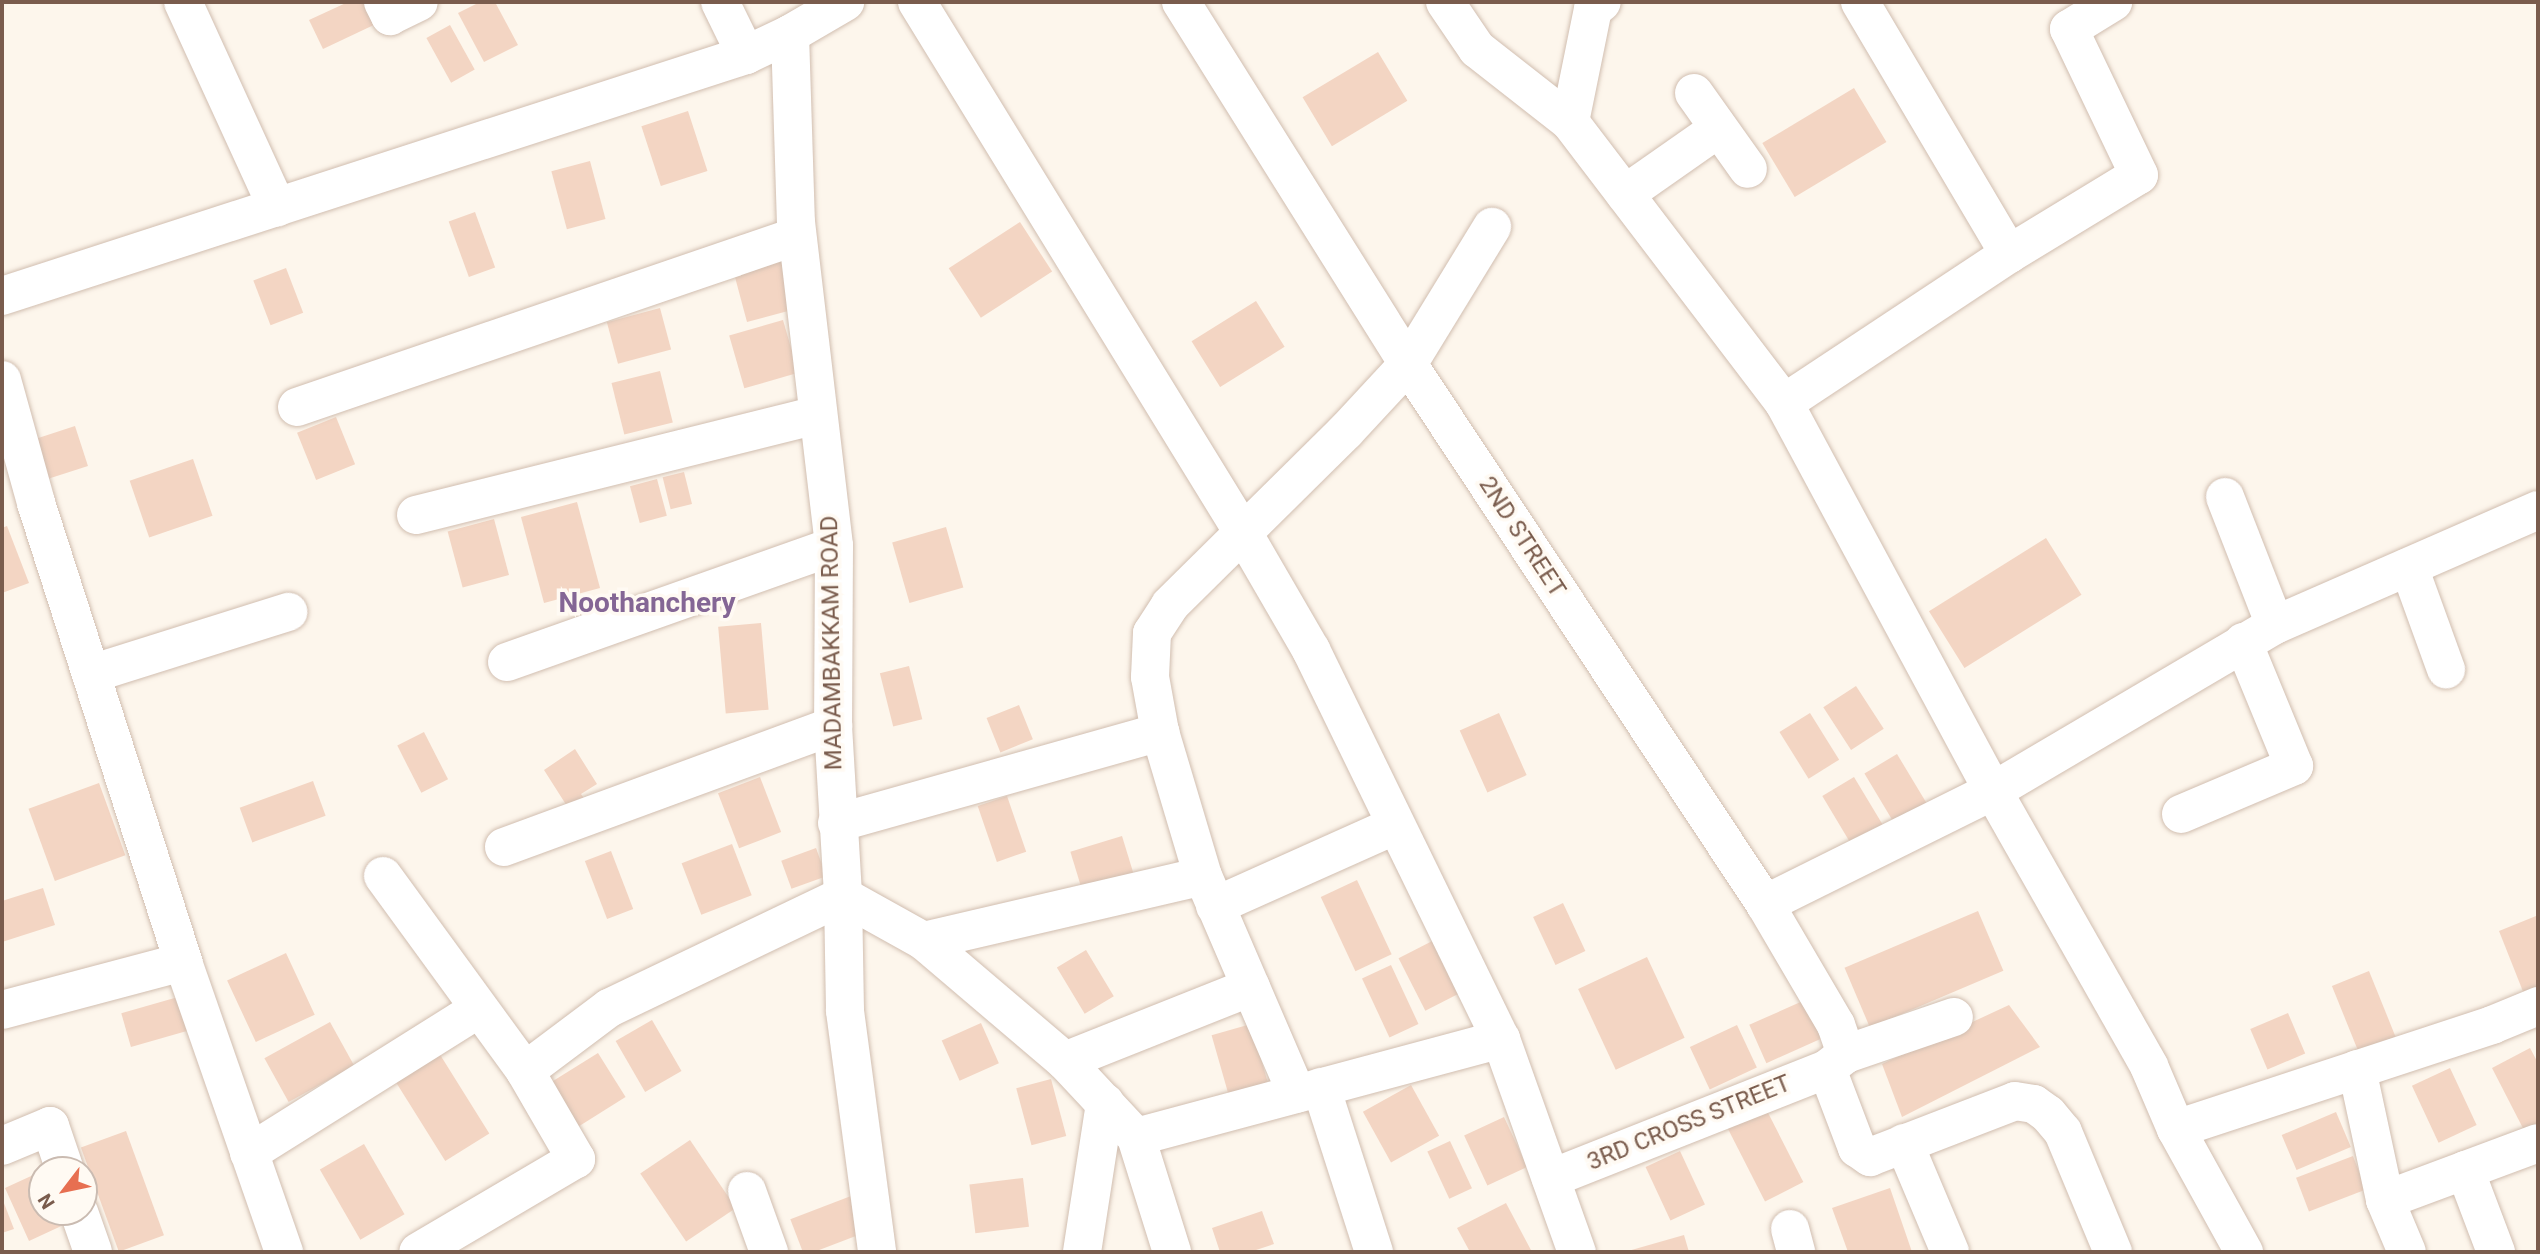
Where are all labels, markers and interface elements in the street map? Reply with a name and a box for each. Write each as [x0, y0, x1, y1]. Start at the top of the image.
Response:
street label: 2ND STREET [1472, 471, 1572, 603]
street label: MADAMBAKKAM ROAD [815, 515, 849, 771]
district label: Noothanchery [558, 586, 736, 620]
street label: 3RD CROSS STREET [1583, 1069, 1795, 1177]
north arrow [28, 1156, 98, 1226]
text: N [33, 1190, 60, 1213]

